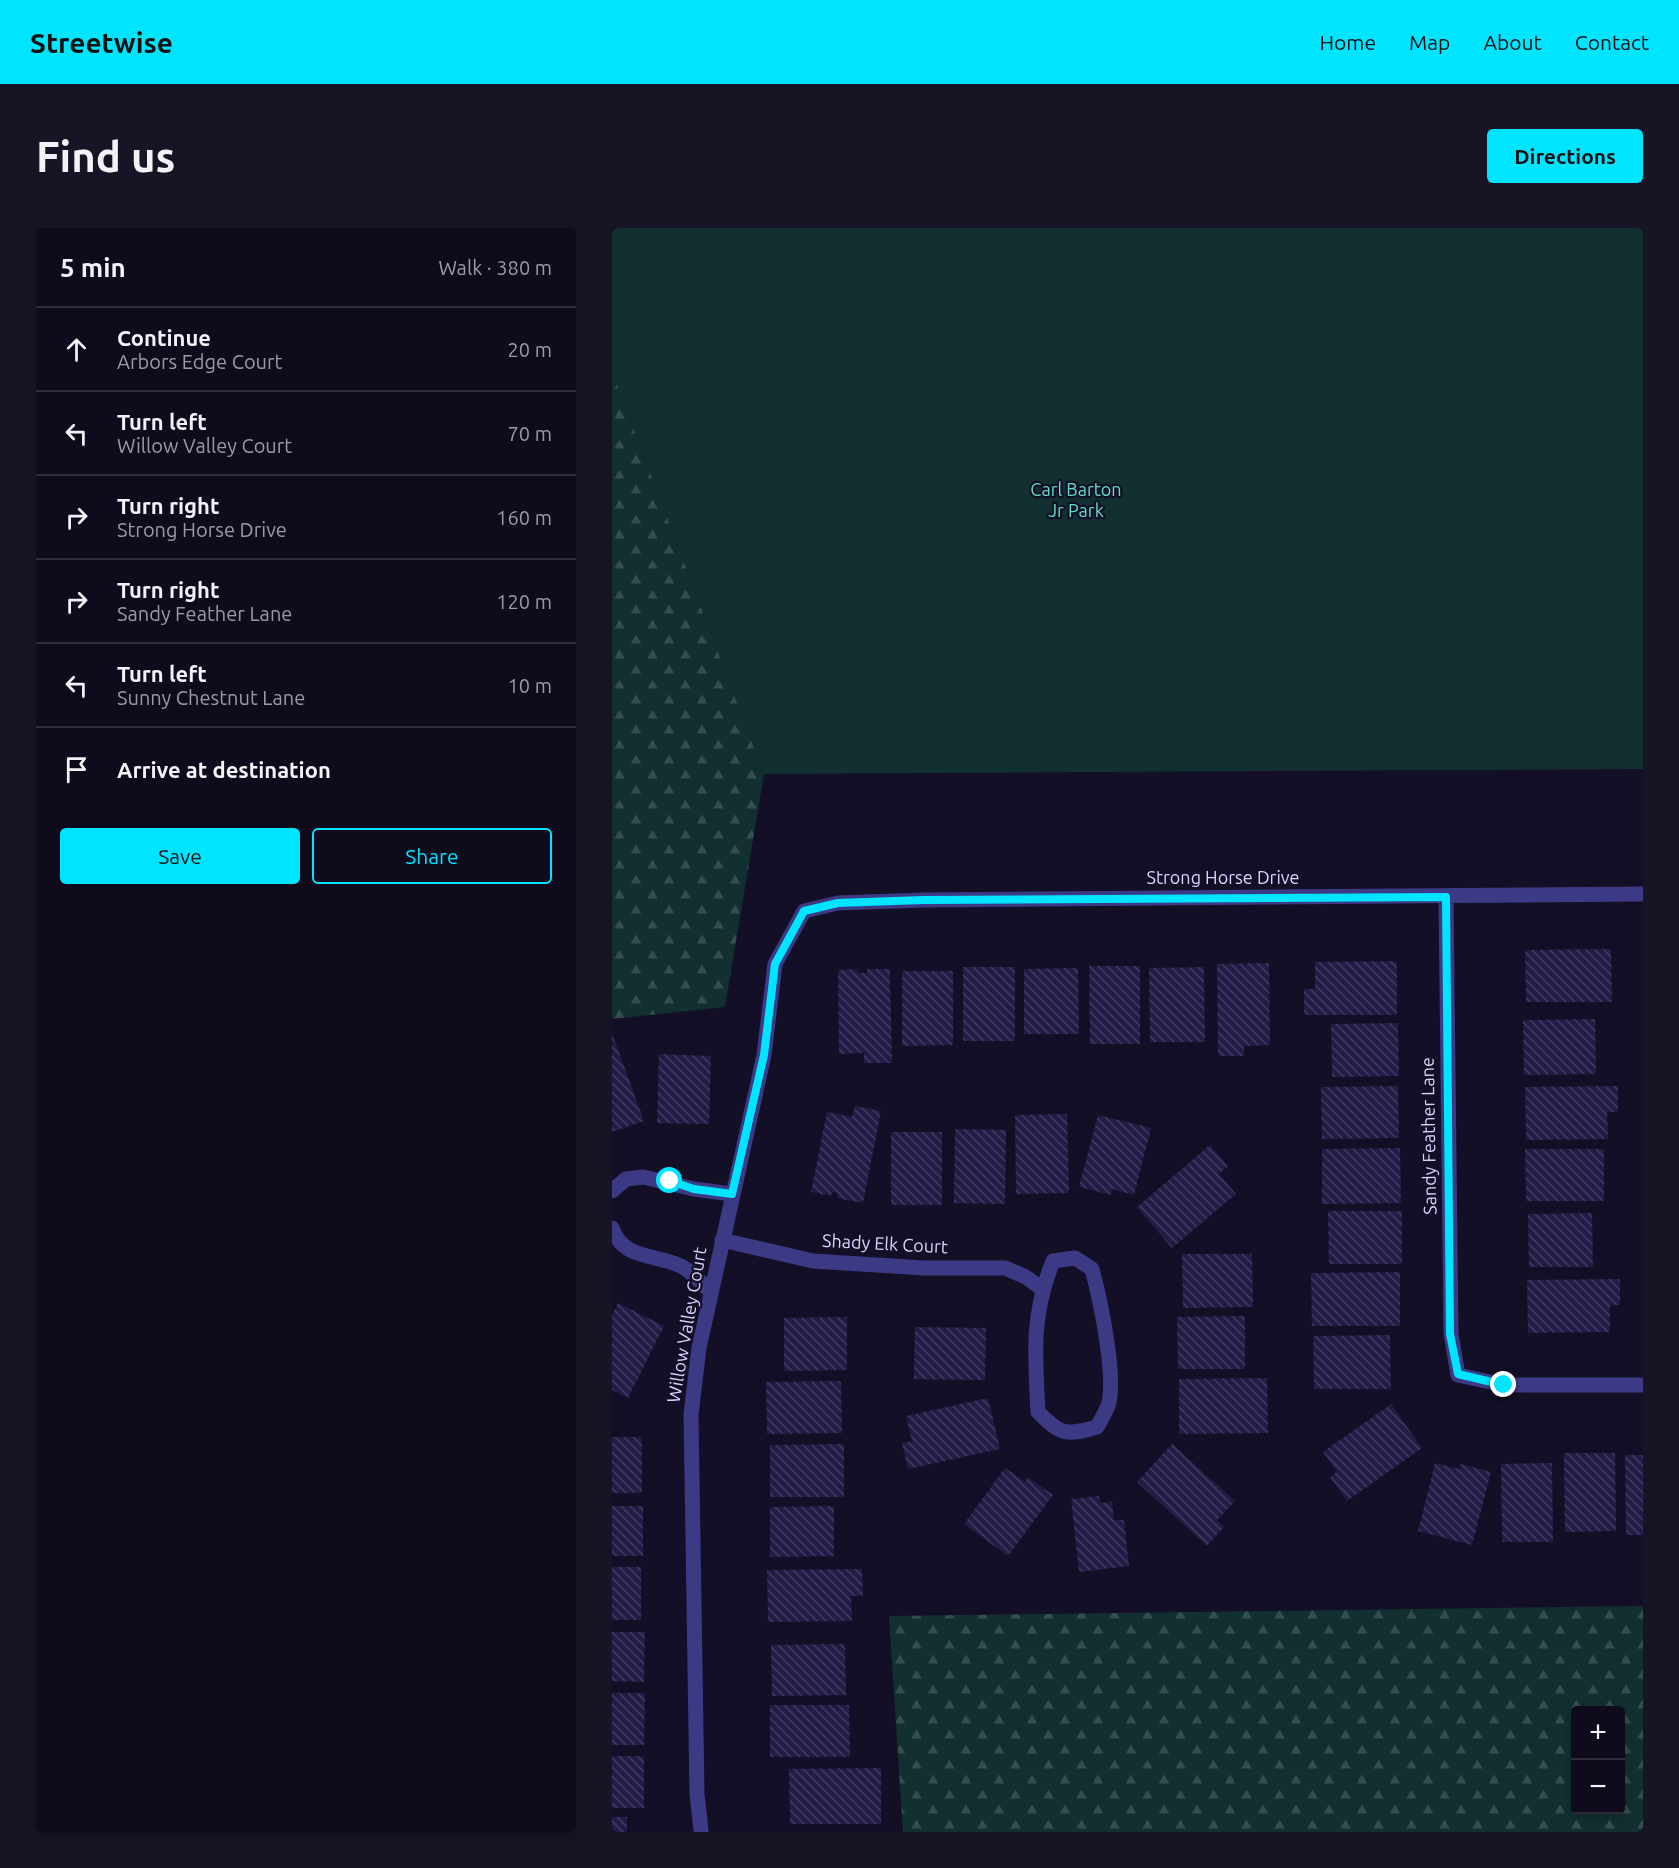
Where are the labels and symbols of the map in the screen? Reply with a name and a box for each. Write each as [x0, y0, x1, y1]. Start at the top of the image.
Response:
park label: Carl Barton Jr Park [1030, 479, 1122, 520]
street label: Strong Horse Drive [1147, 867, 1299, 887]
street label: Sandy Feather Lane [1417, 1057, 1439, 1215]
route start [656, 1167, 682, 1193]
street label: Shady Elk Court [822, 1230, 949, 1256]
street label: Willow Valley Court [662, 1245, 710, 1404]
route end [1490, 1371, 1516, 1397]

